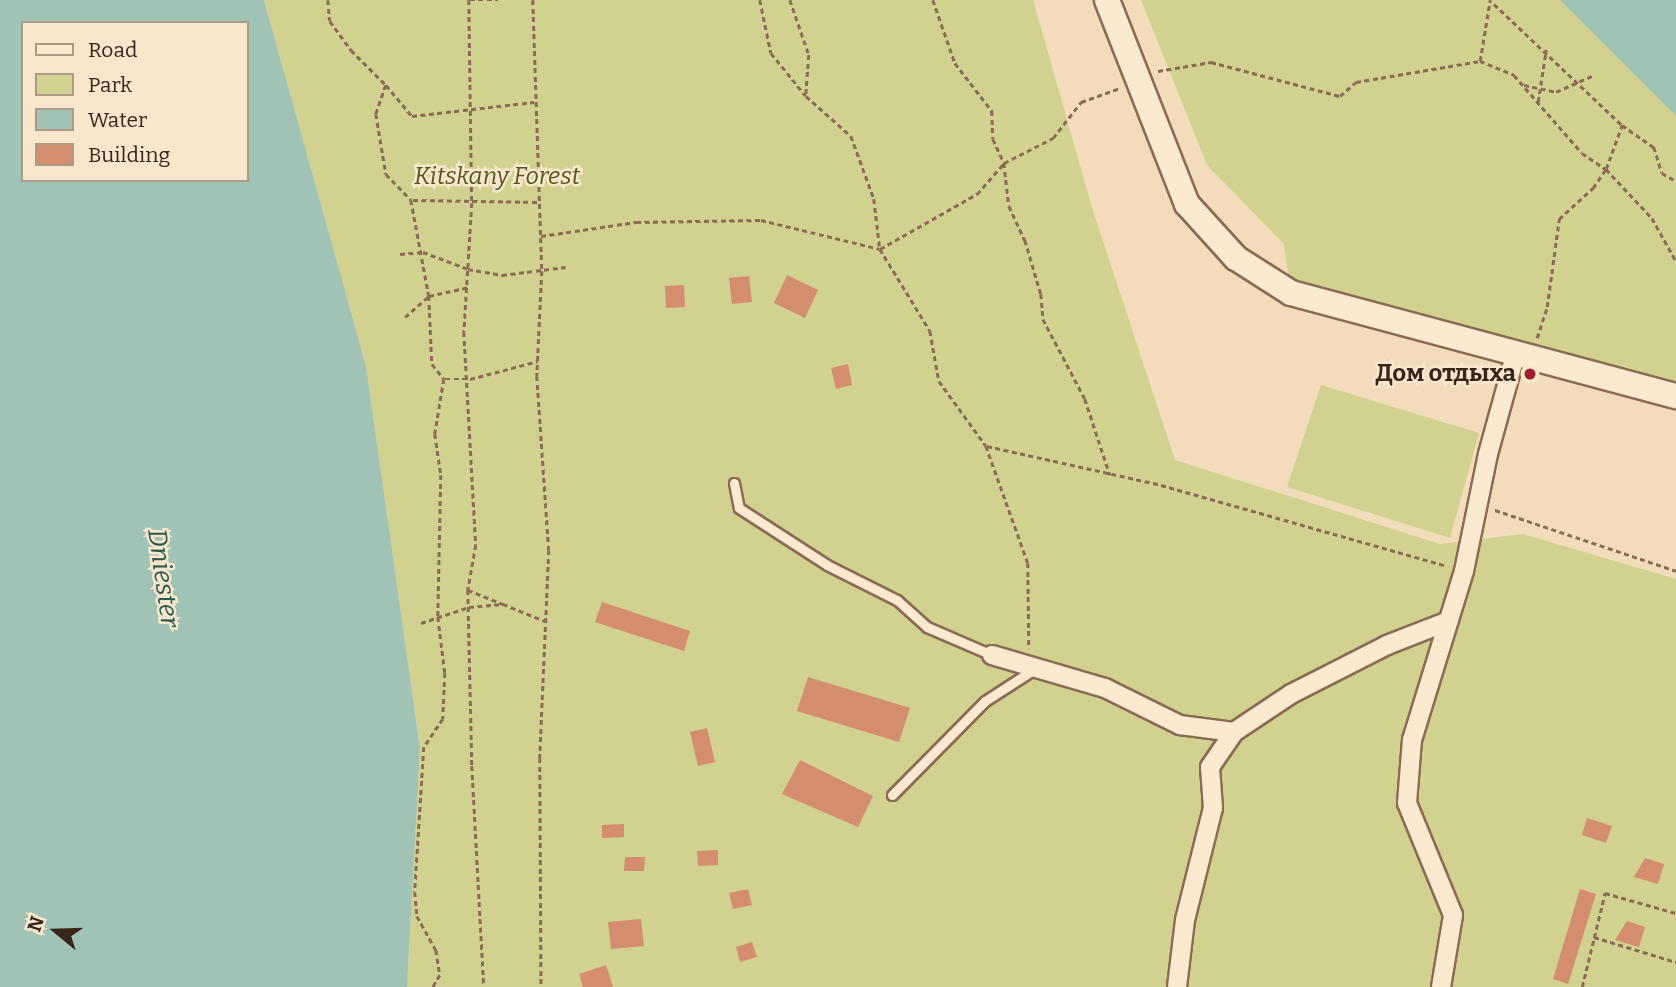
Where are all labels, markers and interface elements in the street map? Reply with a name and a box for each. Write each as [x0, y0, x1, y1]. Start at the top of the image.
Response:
legend [21, 21, 248, 182]
text: Road [88, 37, 137, 63]
text: Park [88, 72, 132, 98]
text: Water [88, 107, 147, 133]
text: Building [88, 142, 170, 168]
park label: Kitskany Forest [414, 163, 580, 191]
place label: Дом отдыха [1375, 360, 1516, 388]
marker: Дом отдыха [1522, 366, 1538, 382]
water label: Dniester [141, 527, 185, 629]
north arrow [21, 896, 91, 966]
text: N [22, 913, 49, 935]

